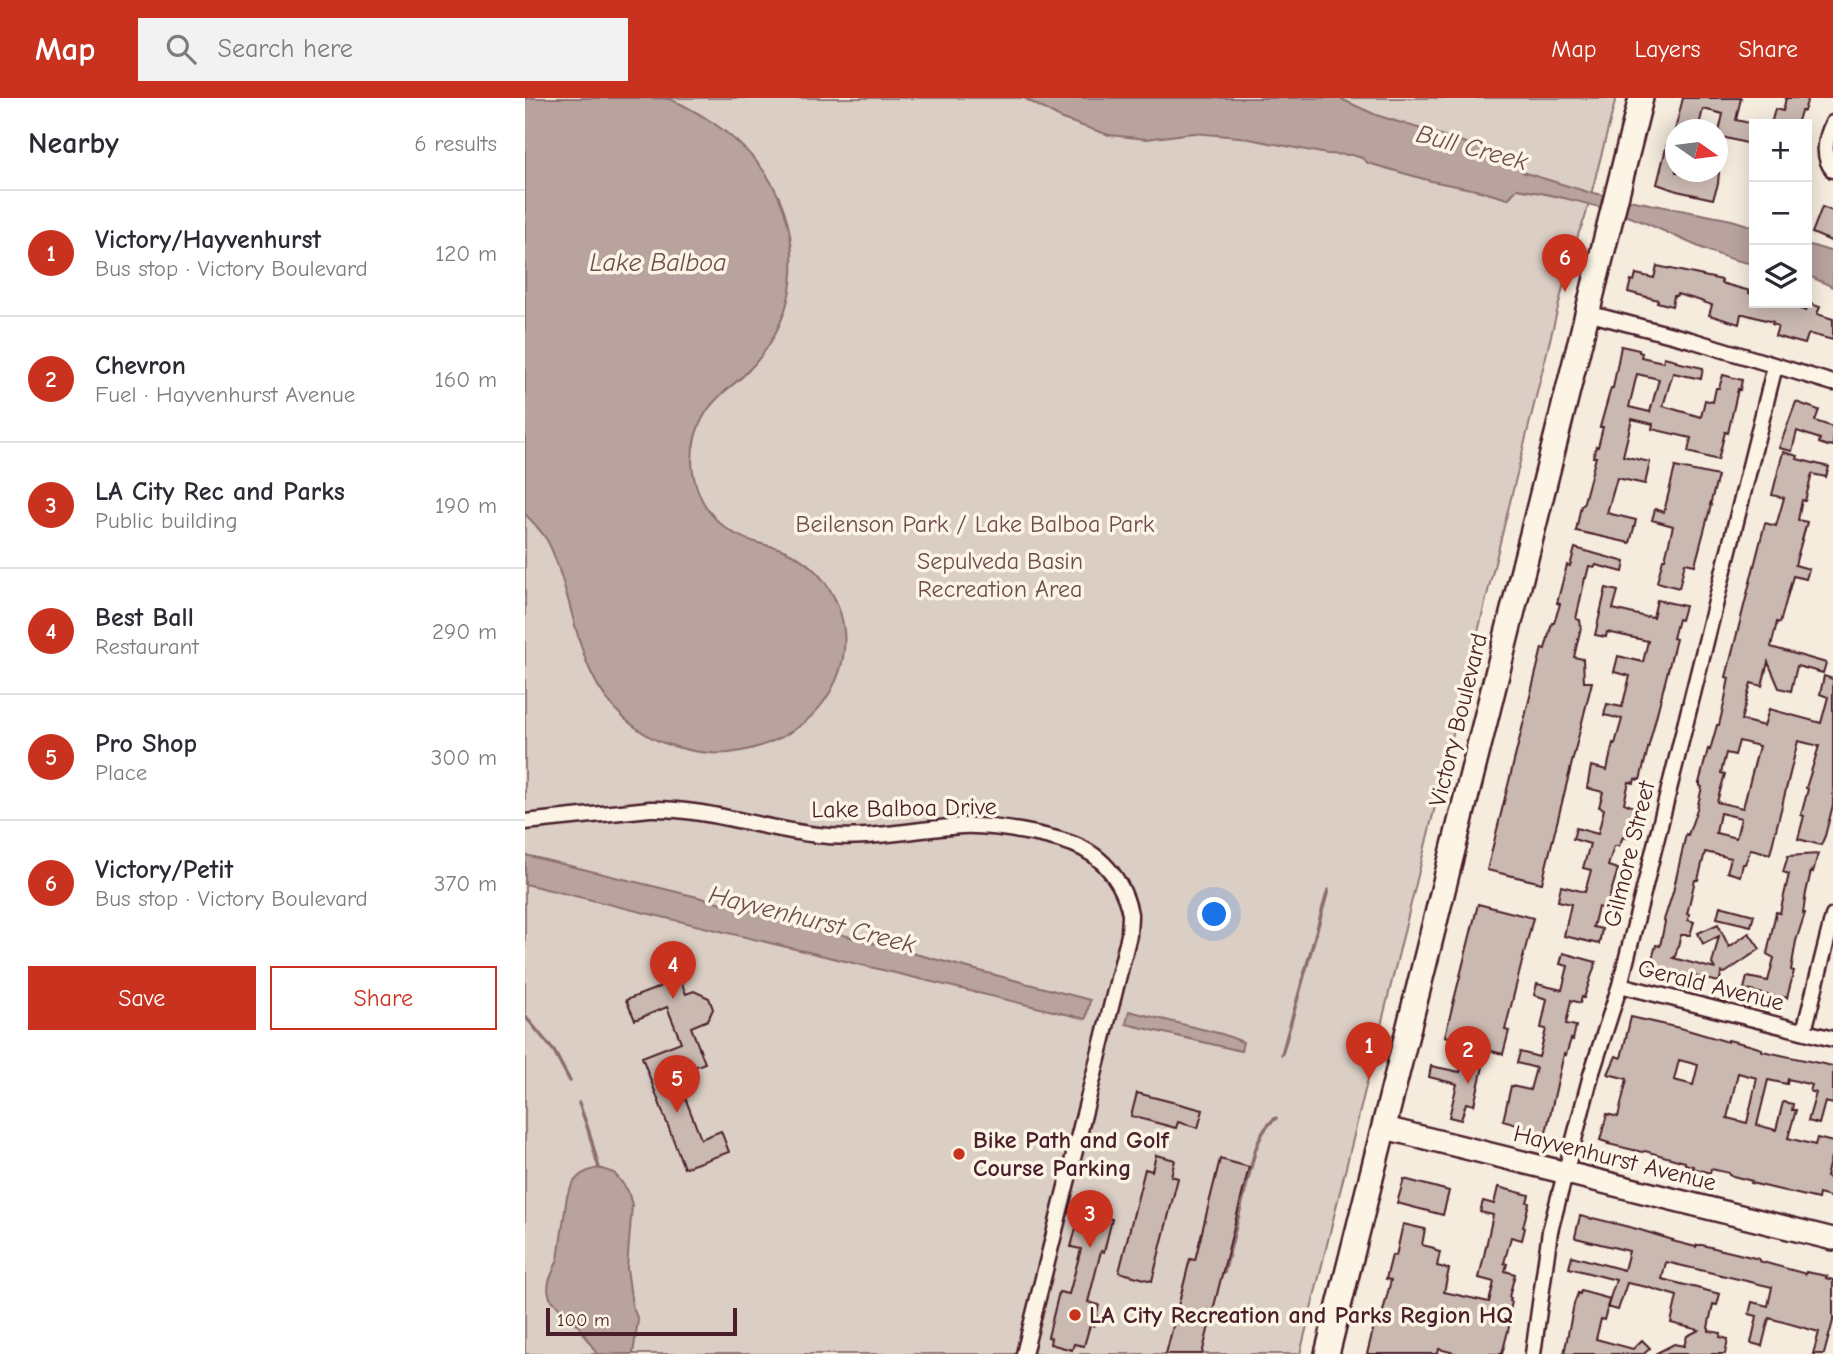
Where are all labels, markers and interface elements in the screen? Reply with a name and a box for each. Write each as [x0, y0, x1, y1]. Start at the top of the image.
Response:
search box [138, 18, 628, 81]
text: Map [35, 30, 96, 68]
icon: search [162, 30, 200, 68]
text: Search here [218, 34, 353, 64]
text: Map [1551, 35, 1597, 63]
text: Layers [1635, 35, 1700, 63]
text: Share [1738, 35, 1798, 63]
water label: Bull Creek [1413, 119, 1531, 177]
north arrow [1665, 119, 1728, 182]
map controls [1749, 119, 1812, 308]
button: + [1749, 119, 1812, 182]
text: Nearby [28, 126, 119, 161]
text: 6 results [414, 130, 497, 157]
button: − [1749, 182, 1812, 245]
text: Victory/Hayvenhurst [95, 225, 321, 255]
pin: 6 [1542, 234, 1588, 292]
text: 1 [46, 240, 56, 267]
text: 120 m [435, 240, 497, 267]
button: layers [1749, 245, 1812, 308]
water label: Lake Balboa [590, 248, 726, 278]
text: Bus stop · Victory Boulevard [95, 255, 368, 282]
text: Chevron [95, 351, 186, 381]
text: 2 [45, 366, 57, 393]
text: 160 m [435, 366, 497, 393]
text: Fuel · Hayvenhurst Avenue [95, 381, 355, 408]
text: LA City Rec and Parks [95, 477, 345, 507]
text: 3 [45, 492, 57, 519]
text: 190 m [435, 492, 497, 519]
text: Public building [95, 507, 238, 534]
park label: Beilenson Park / Lake Balboa Park [796, 510, 1155, 538]
park label: Sepulveda Basin Recreation Area [917, 547, 1083, 603]
text: Best Ball [95, 603, 194, 633]
text: 4 [46, 618, 56, 645]
text: 290 m [432, 618, 497, 645]
street label: Victory Boulevard [1423, 630, 1493, 810]
text: Restaurant [95, 633, 199, 660]
text: Pro Shop [95, 729, 197, 759]
text: 5 [45, 744, 57, 771]
text: 300 m [431, 744, 497, 771]
text: Place [95, 759, 147, 786]
street label: Gilmore Street [1597, 777, 1661, 930]
street label: Lake Balboa Drive [811, 792, 997, 824]
text: Victory/Petit [95, 855, 233, 885]
text: 6 [45, 870, 57, 897]
text: 370 m [434, 870, 497, 897]
water label: Hayvenhurst Creek [705, 880, 919, 960]
text: Bus stop · Victory Boulevard [95, 885, 368, 912]
your location [1197, 897, 1231, 931]
pin: 4 [650, 941, 696, 999]
street label: Gerald Avenue [1635, 953, 1787, 1017]
button: Save [28, 966, 256, 1030]
button: Share [270, 966, 497, 1030]
pin: 1 [1346, 1022, 1392, 1080]
pin: 2 [1445, 1026, 1491, 1084]
pin: 5 [654, 1055, 700, 1113]
street label: Hayvenhurst Avenue [1511, 1119, 1719, 1197]
place label: Bike Path and Golf Course Parking [973, 1126, 1170, 1182]
marker: Bike Path and Golf Course Parking [951, 1146, 967, 1162]
pin: 3 [1067, 1190, 1113, 1248]
place label: LA City Recreation and Parks Region HQ [1089, 1301, 1513, 1329]
scale bar [546, 1305, 737, 1337]
marker: LA City Recreation and Parks Region HQ [1067, 1307, 1083, 1323]
text: 100 m [557, 1309, 610, 1331]

